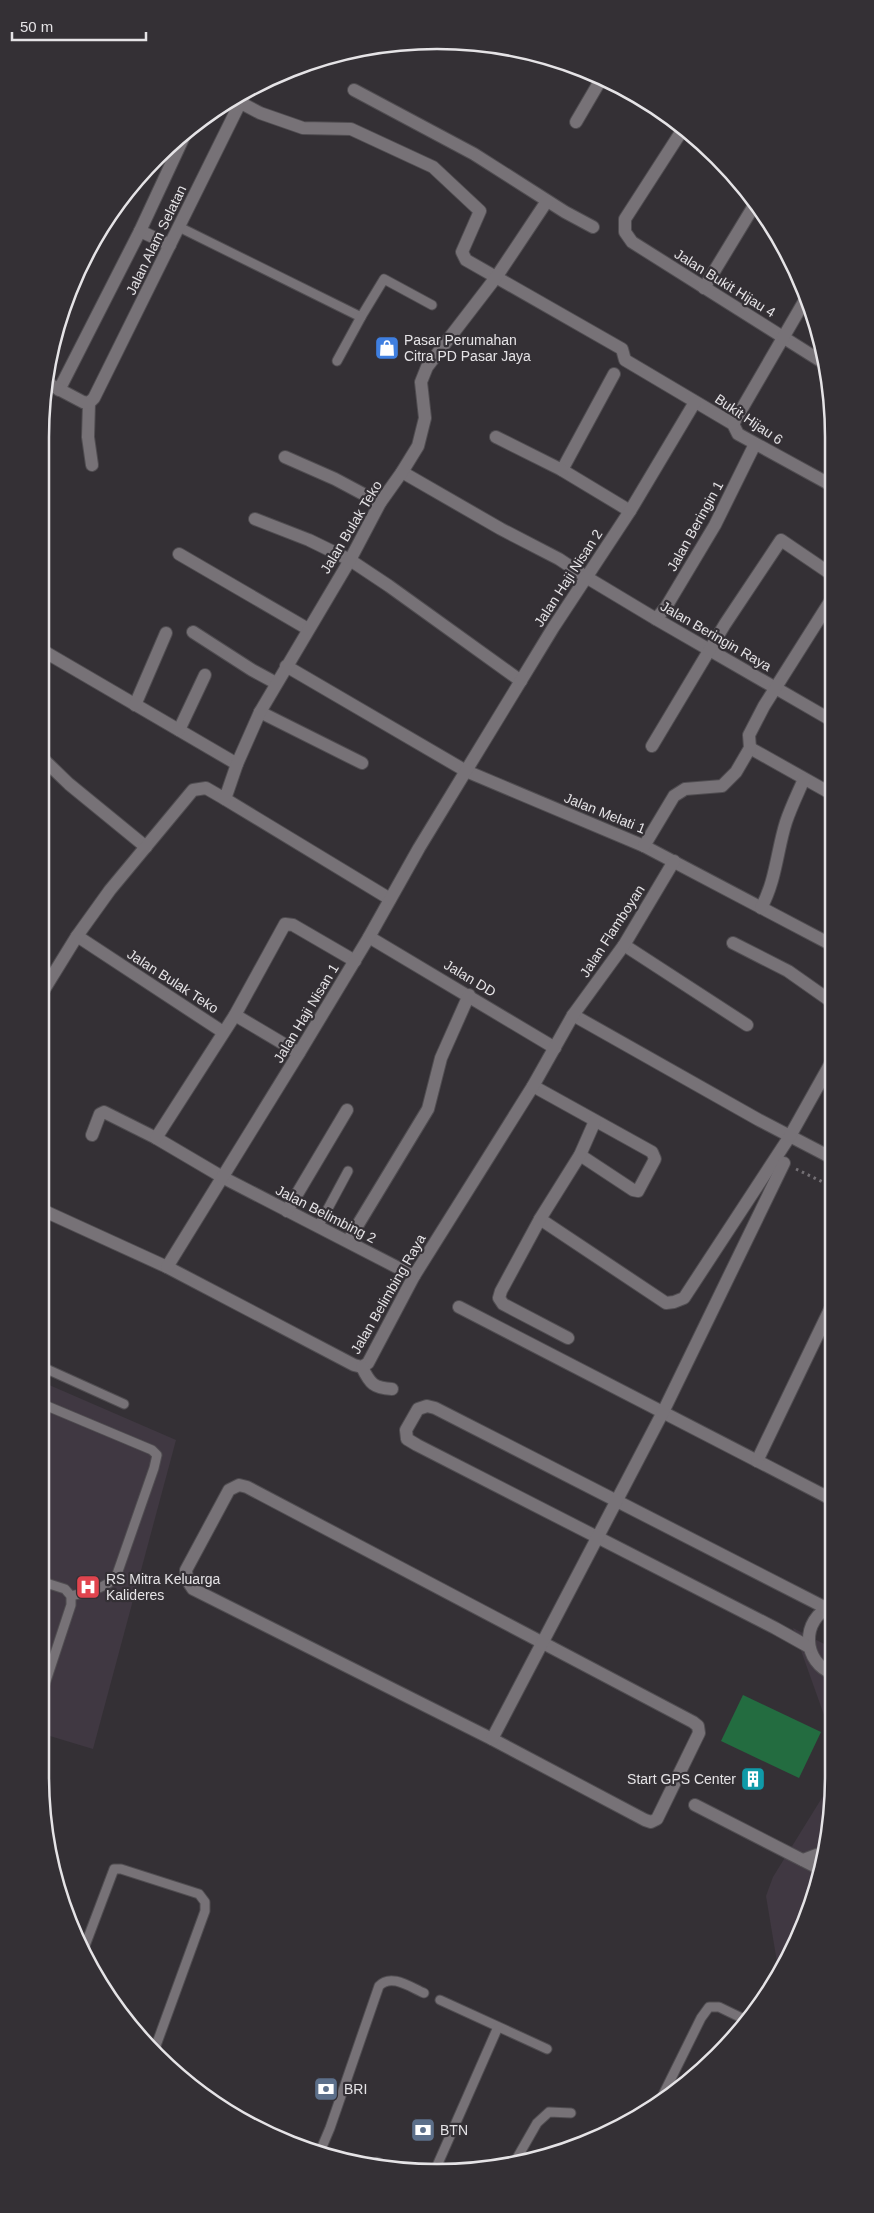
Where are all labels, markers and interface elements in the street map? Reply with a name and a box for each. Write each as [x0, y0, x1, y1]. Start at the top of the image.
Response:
scale bar [12, 10, 146, 42]
text: 50 m [20, 18, 53, 35]
street label: Jalan Alam Selatan [123, 183, 189, 297]
street label: Jalan Bukit Hijau 4 [672, 245, 779, 321]
place label: Pasar Perumahan Citra PD Pasar Jaya [404, 332, 531, 364]
shop icon: Pasar Perumahan Citra PD Pasar Jaya [374, 335, 400, 361]
street label: Bukit Hijau 6 [712, 390, 786, 448]
street label: Jalan Bulak Teko [317, 477, 385, 576]
street label: Jalan Beringin 1 [664, 478, 726, 574]
street label: Jalan Haji Nisan 2 [531, 526, 606, 630]
street label: Jalan Beringin Raya [658, 598, 774, 674]
street label: Jalan Melati 1 [562, 789, 648, 837]
street label: Jalan Flamboyan [576, 882, 648, 980]
street label: Jalan Bulak Teko [124, 946, 222, 1017]
street label: Jalan DD [441, 956, 499, 1000]
street label: Jalan Haji Nisan 1 [270, 960, 342, 1065]
street label: Jalan Belimbing 2 [273, 1182, 379, 1246]
street label: Jalan Belimbing Raya [347, 1231, 429, 1357]
place label: RS Mitra Keluarga Kalideres [106, 1571, 221, 1603]
hospital icon: RS Mitra Keluarga Kalideres [75, 1574, 101, 1600]
building icon: Start GPS Center [740, 1766, 766, 1792]
place label: Start GPS Center [627, 1771, 736, 1787]
bank icon: BRI [313, 2076, 339, 2102]
place label: BRI [344, 2081, 367, 2097]
bank icon: BTN [410, 2117, 436, 2143]
place label: BTN [440, 2122, 468, 2138]

